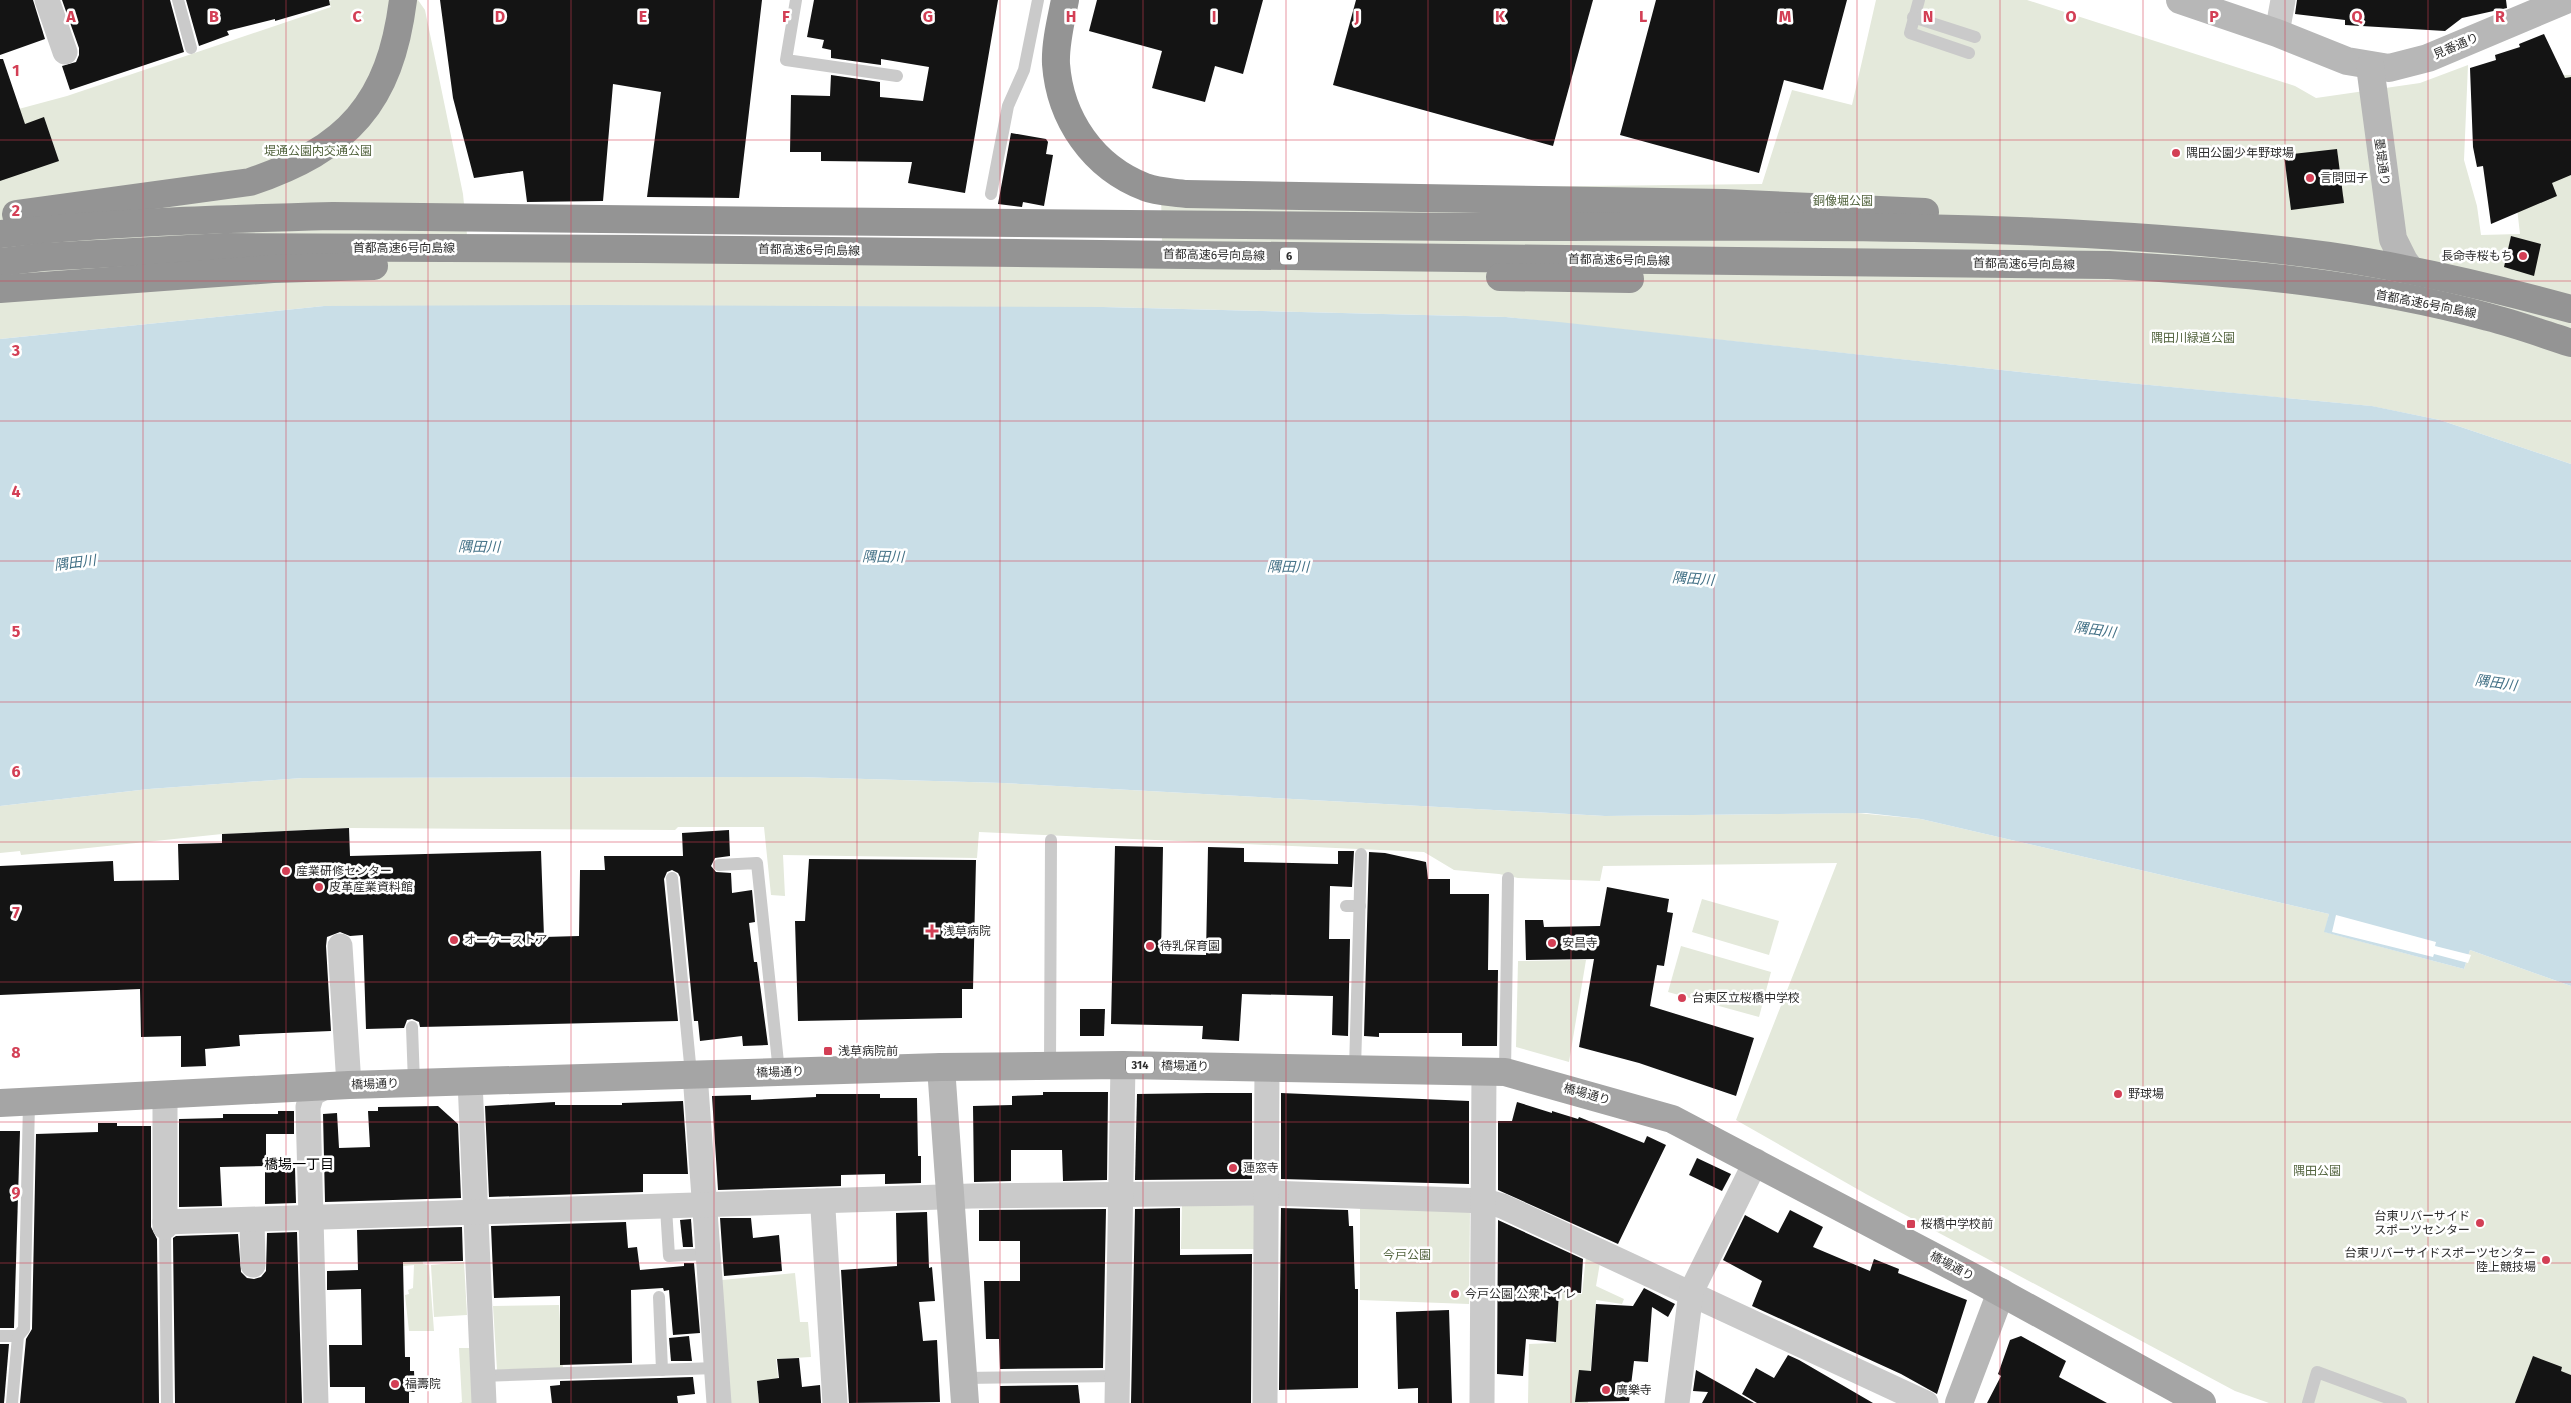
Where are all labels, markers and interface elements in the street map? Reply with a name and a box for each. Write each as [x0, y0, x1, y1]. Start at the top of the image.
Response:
text: A [65, 7, 76, 26]
text: B [209, 7, 219, 26]
text: C [352, 7, 362, 26]
text: D [495, 7, 505, 26]
text: E [639, 7, 647, 26]
text: F [782, 7, 790, 26]
text: G [923, 7, 933, 26]
text: H [1066, 7, 1076, 26]
text: I [1212, 7, 1216, 26]
text: J [1353, 7, 1360, 26]
text: K [1495, 7, 1506, 26]
text: L [1639, 7, 1647, 26]
text: M [1779, 7, 1792, 26]
text: N [1923, 7, 1933, 26]
text: O [2065, 7, 2077, 26]
text: P [2209, 7, 2219, 26]
text: Q [2351, 7, 2363, 26]
text: R [2495, 7, 2505, 26]
street label: 見番通り [2431, 30, 2481, 62]
text: 1 [12, 61, 20, 80]
street label: 墨堤通り [2372, 137, 2392, 187]
park label: 堤通公園内交通公園 [264, 144, 372, 158]
place label: 隅田公園少年野球場 [2186, 146, 2294, 160]
marker: 隅田公園少年野球場 [2170, 147, 2182, 159]
place label: 言問団子 [2320, 171, 2368, 185]
marker: 言問団子 [2304, 172, 2316, 184]
park label: 銅像堀公園 [1813, 194, 1873, 208]
text: 2 [12, 201, 20, 220]
street label: 首都高速6号向島線 [353, 241, 455, 255]
street label: 首都高速6号向島線 [758, 242, 860, 258]
street label: 首都高速6号向島線 [1163, 247, 1265, 263]
road number: 6 [1280, 248, 1298, 264]
place label: 長命寺桜もち [2441, 249, 2513, 263]
marker: 長命寺桜もち [2517, 250, 2529, 262]
street label: 首都高速6号向島線 [1568, 252, 1670, 268]
street label: 首都高速6号向島線 [1973, 256, 2075, 272]
street label: 首都高速6号向島線 [2374, 287, 2478, 321]
park label: 隅田川緑道公園 [2151, 331, 2235, 345]
text: 3 [11, 341, 20, 360]
text: 4 [11, 482, 21, 501]
water label: 隅田川 [458, 538, 502, 556]
water label: 隅田川 [862, 548, 906, 566]
water label: 隅田川 [53, 552, 99, 574]
water label: 隅田川 [1267, 558, 1311, 576]
water label: 隅田川 [1671, 569, 1717, 589]
water label: 隅田川 [2073, 619, 2119, 642]
text: 5 [12, 622, 21, 641]
water label: 隅田川 [2474, 672, 2520, 695]
text: 6 [11, 762, 21, 781]
place label: 産業研修センター [296, 864, 392, 878]
marker: 産業研修センター [280, 865, 292, 877]
place label: 皮革産業資料館 [329, 880, 413, 894]
marker: 皮革産業資料館 [313, 881, 325, 893]
text: 7 [12, 903, 20, 922]
marker: 浅草病院 [925, 924, 939, 938]
place label: 浅草病院 [943, 924, 991, 938]
place label: オーケーストア [464, 933, 547, 947]
marker: オーケーストア [448, 934, 460, 946]
place label: 安昌寺 [1562, 936, 1598, 950]
marker: 安昌寺 [1546, 937, 1558, 949]
place label: 待乳保育園 [1160, 939, 1220, 953]
marker: 待乳保育園 [1144, 940, 1156, 952]
place label: 台東区立桜橋中学校 [1692, 991, 1800, 1005]
marker: 台東区立桜橋中学校 [1676, 992, 1688, 1004]
text: 8 [11, 1043, 21, 1062]
place label: 浅草病院前 [838, 1044, 898, 1058]
marker: 浅草病院前 [822, 1045, 834, 1057]
road number: 314 [1126, 1056, 1154, 1074]
street label: 橋場通り [1161, 1059, 1209, 1073]
street label: 橋場通り [756, 1064, 804, 1080]
street label: 橋場通り [351, 1076, 399, 1092]
street label: 橋場通り [1562, 1081, 1612, 1107]
place label: 野球場 [2128, 1087, 2164, 1101]
marker: 野球場 [2112, 1088, 2124, 1100]
district label: 橋場一丁目 [264, 1156, 334, 1173]
place label: 蓮窓寺 [1243, 1161, 1279, 1175]
marker: 蓮窓寺 [1227, 1162, 1239, 1174]
park label: 隅田公園 [2293, 1164, 2341, 1178]
text: 9 [12, 1183, 21, 1202]
place label: 台東リバーサイド スポーツセンター [2374, 1209, 2470, 1237]
place label: 桜橋中学校前 [1921, 1217, 1993, 1231]
marker: 台東リバーサイド スポーツセンター [2474, 1217, 2486, 1229]
marker: 桜橋中学校前 [1905, 1218, 1917, 1230]
place label: 台東リバーサイドスポーツセンター 陸上競技場 [2344, 1246, 2536, 1274]
park label: 今戸公園 [1383, 1248, 1431, 1262]
street label: 橋場通り [1928, 1249, 1976, 1283]
marker: 台東リバーサイドスポーツセンター 陸上競技場 [2540, 1254, 2552, 1266]
place label: 今戸公園 公衆トイレ [1465, 1287, 1576, 1301]
marker: 今戸公園 公衆トイレ [1449, 1288, 1461, 1300]
place label: 福壽院 [405, 1377, 441, 1391]
marker: 福壽院 [389, 1378, 401, 1390]
place label: 廣樂寺 [1616, 1383, 1652, 1397]
marker: 廣樂寺 [1600, 1384, 1612, 1396]

